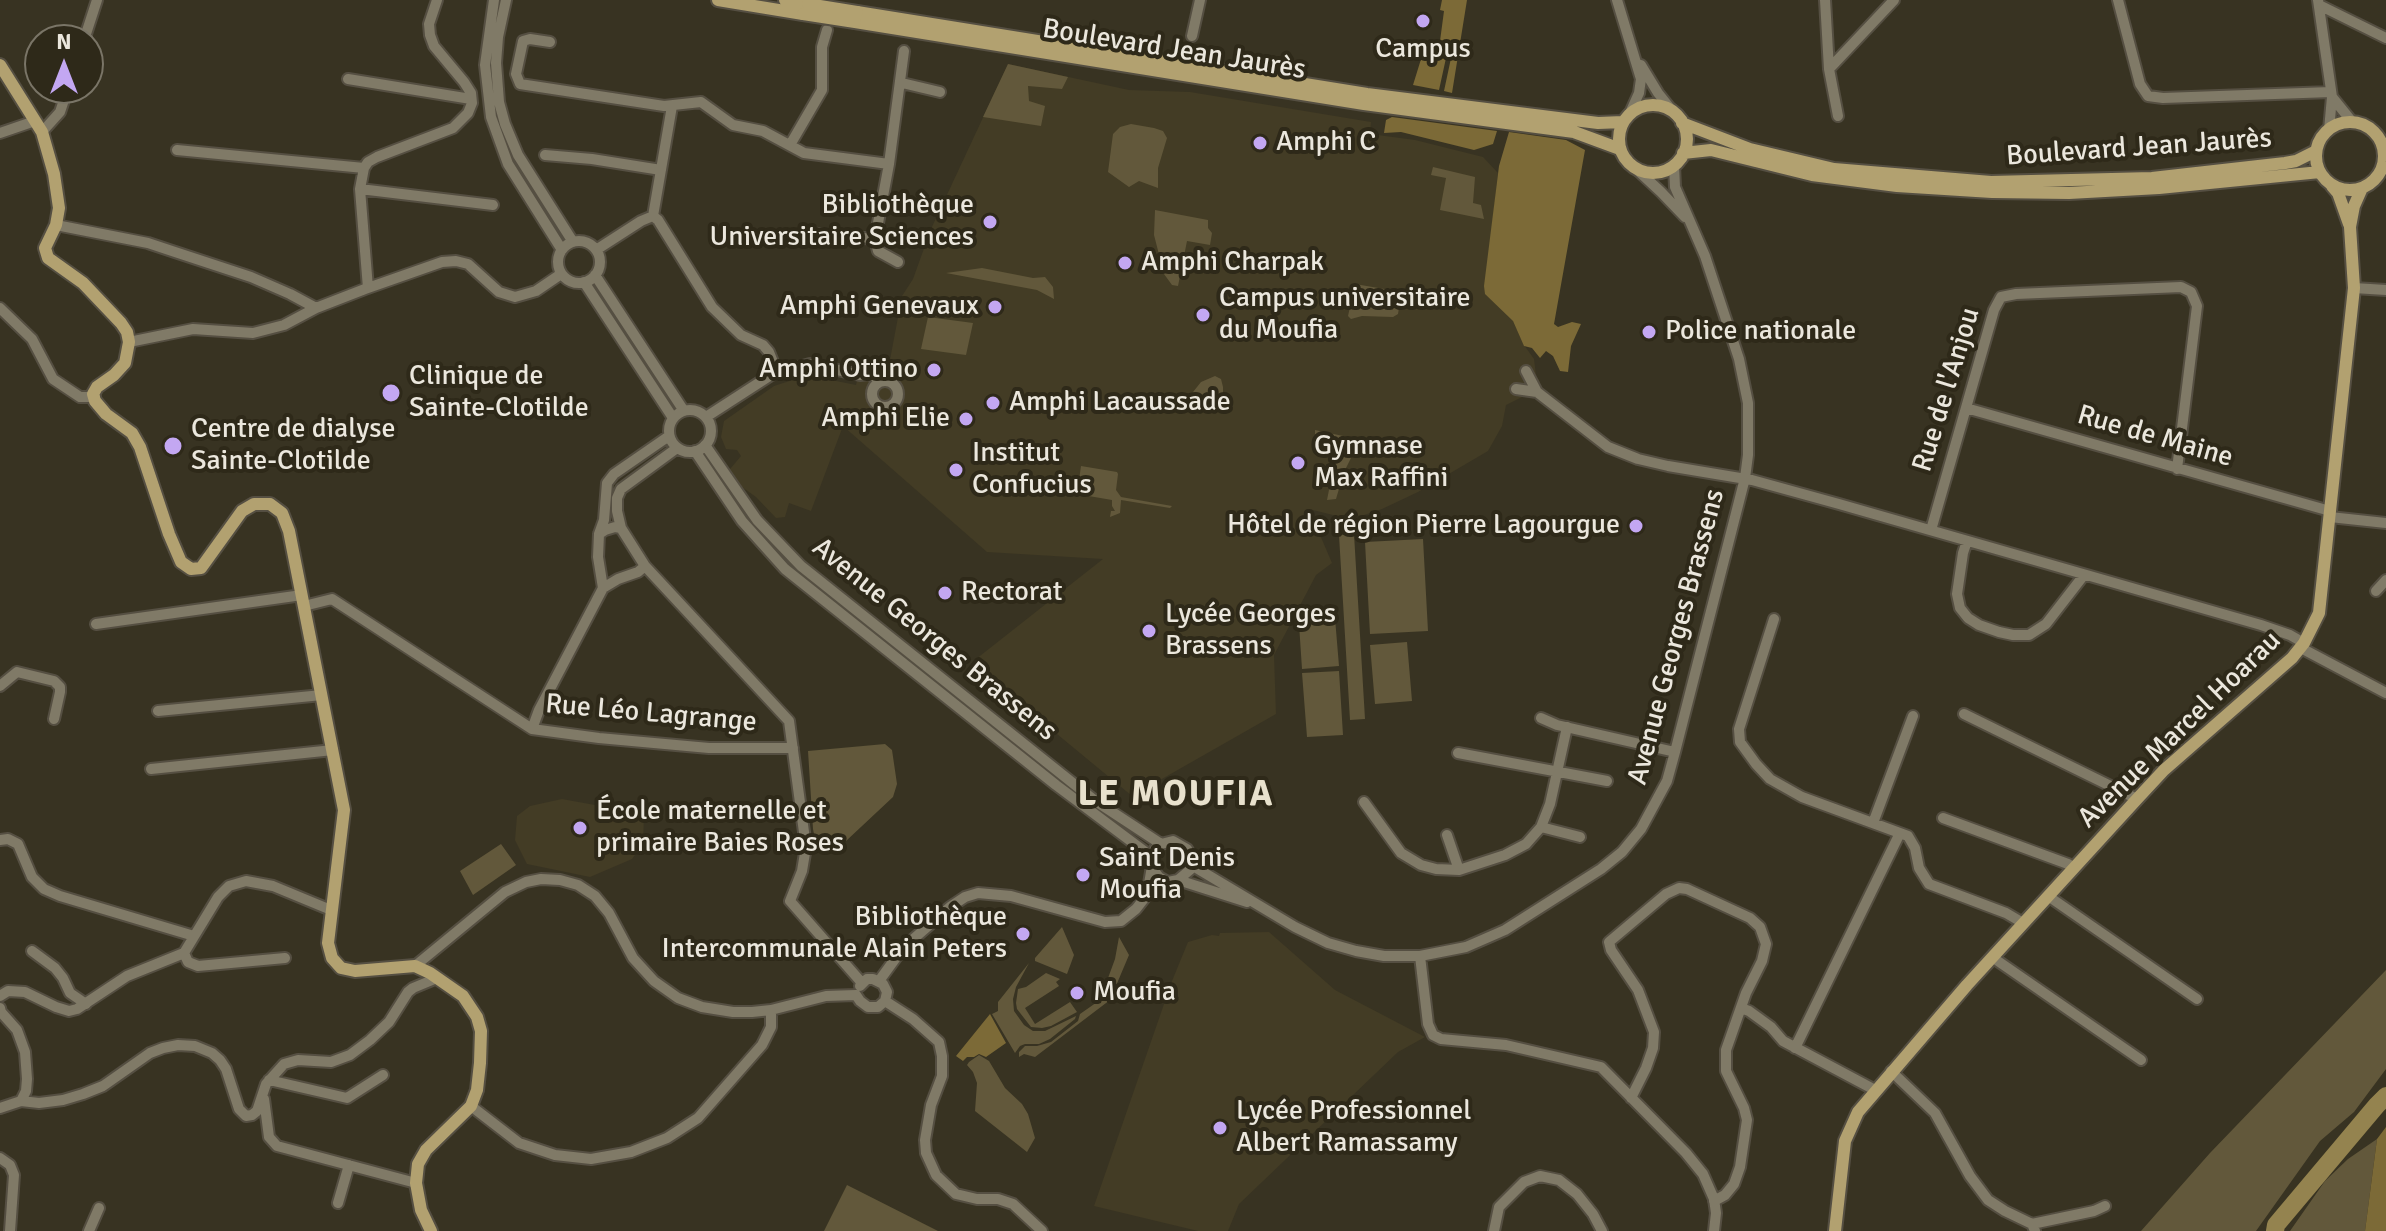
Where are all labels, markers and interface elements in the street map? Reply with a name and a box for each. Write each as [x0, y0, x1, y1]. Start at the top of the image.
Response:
marker: Campus [1414, 12, 1432, 30]
street label: Boulevard Jean Jaurès [1040, 13, 1308, 87]
north arrow [24, 24, 104, 104]
text: N [56, 28, 72, 55]
place label: Campus [1375, 33, 1471, 67]
street label: Boulevard Jean Jaurès [2005, 122, 2273, 174]
place label: Amphi C [1276, 126, 1376, 160]
marker: Amphi C [1251, 134, 1269, 152]
place label: Bibliothèque Universitaire Sciences [709, 189, 974, 255]
marker: Bibliothèque Universitaire Sciences [981, 213, 999, 231]
place label: Amphi Charpak [1141, 246, 1324, 280]
marker: Amphi Charpak [1116, 254, 1134, 272]
place label: Campus universitaire du Moufia [1219, 282, 1471, 348]
place label: Amphi Genevaux [780, 290, 979, 324]
marker: Amphi Genevaux [986, 298, 1004, 316]
street label: Rue de l'Anjou [1906, 304, 1988, 476]
marker: Campus universitaire du Moufia [1194, 306, 1212, 324]
place label: Police nationale [1665, 315, 1856, 349]
marker: Police nationale [1640, 323, 1658, 341]
place label: Amphi Ottino [759, 353, 918, 387]
place label: Clinique de Sainte-Clotilde [409, 360, 589, 426]
marker: Amphi Ottino [925, 361, 943, 379]
marker: Clinique de Sainte-Clotilde [380, 382, 402, 404]
place label: Amphi Lacaussade [1009, 386, 1231, 420]
marker: Amphi Lacaussade [984, 394, 1002, 412]
street label: Rue de Maine [2073, 399, 2237, 475]
place label: Amphi Elie [821, 402, 950, 436]
marker: Amphi Elie [957, 410, 975, 428]
place label: Centre de dialyse Sainte-Clotilde [191, 413, 396, 479]
place label: Gymnase Max Raffini [1314, 430, 1448, 496]
marker: Centre de dialyse Sainte-Clotilde [162, 435, 184, 457]
place label: Institut Confucius [972, 437, 1092, 503]
marker: Gymnase Max Raffini [1289, 454, 1307, 472]
marker: Institut Confucius [947, 461, 965, 479]
street label: Avenue Georges Brassens [1621, 486, 1733, 788]
place label: Hôtel de région Pierre Lagourgue [1227, 509, 1620, 543]
marker: Hôtel de région Pierre Lagourgue [1627, 517, 1645, 535]
street label: Avenue Georges Brassens [805, 531, 1063, 749]
place label: Rectorat [961, 576, 1063, 610]
marker: Rectorat [936, 584, 954, 602]
place label: Lycée Georges Brassens [1165, 598, 1336, 664]
marker: Lycée Georges Brassens [1140, 622, 1158, 640]
street label: Avenue Marcel Hoarau [2072, 624, 2288, 836]
street label: Rue Léo Lagrange [544, 688, 758, 740]
district label: LE MOUFIA [1077, 774, 1275, 818]
place label: École maternelle et primaire Baies Roses [596, 795, 844, 861]
marker: École maternelle et primaire Baies Roses [571, 819, 589, 837]
place label: Saint Denis Moufia [1099, 842, 1235, 908]
marker: Saint Denis Moufia [1074, 866, 1092, 884]
place label: Bibliothèque Intercommunale Alain Peters [661, 901, 1007, 967]
marker: Bibliothèque Intercommunale Alain Peters [1014, 925, 1032, 943]
place label: Moufia [1093, 976, 1176, 1010]
marker: Moufia [1068, 984, 1086, 1002]
place label: Lycée Professionnel Albert Ramassamy [1236, 1095, 1471, 1161]
marker: Lycée Professionnel Albert Ramassamy [1211, 1119, 1229, 1137]

